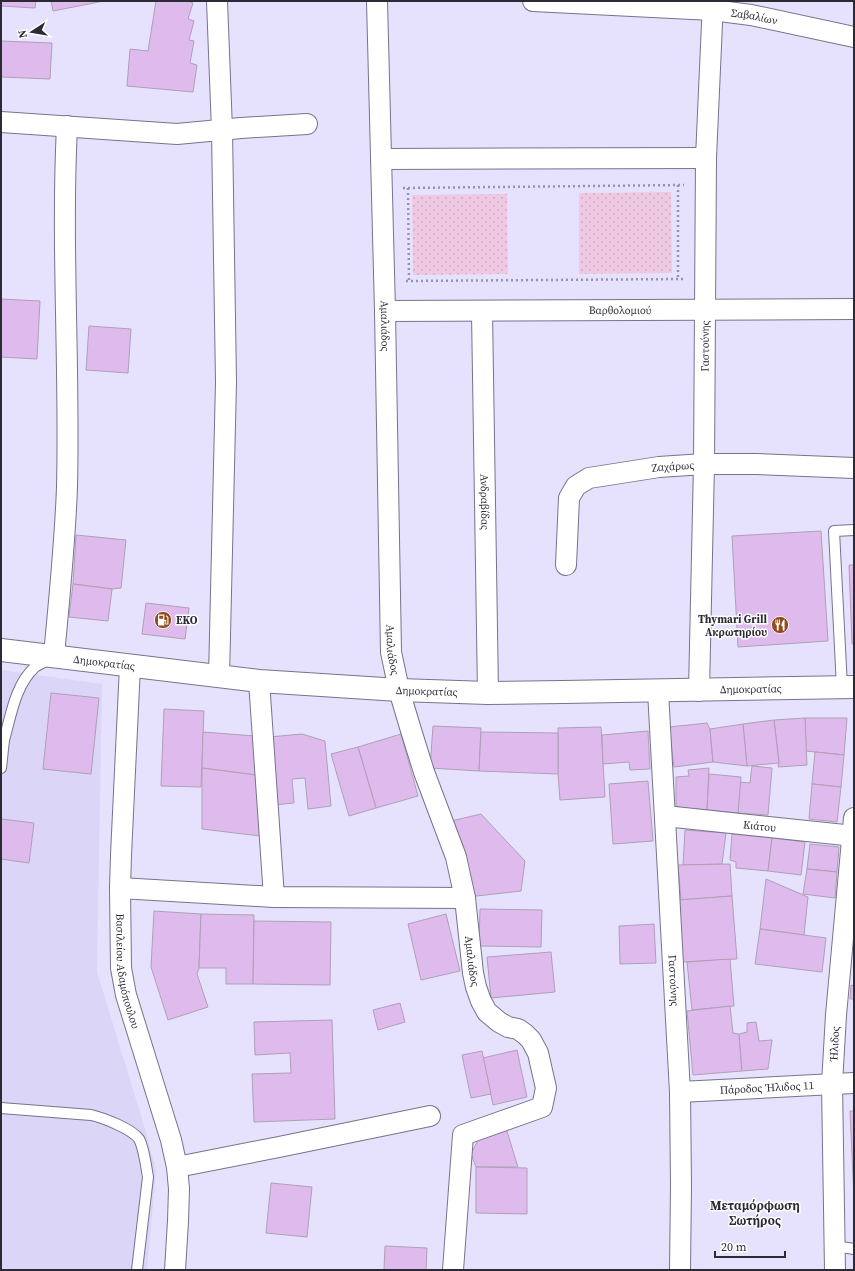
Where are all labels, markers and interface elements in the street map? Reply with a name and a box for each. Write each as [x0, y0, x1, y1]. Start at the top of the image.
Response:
street label: Σαβαλίων [730, 5, 780, 28]
north arrow [12, 12, 52, 52]
text: N [15, 28, 31, 39]
street label: Αμαλιάδος [377, 300, 393, 352]
street label: Βαρθολομιού [589, 302, 652, 318]
street label: Γαστούνης [697, 320, 712, 372]
street label: Ζαχάρως [651, 457, 695, 476]
street label: Ανδραβίδας [477, 474, 493, 530]
fuel station icon: EKO [153, 610, 173, 630]
place label: Thymari Grill Ακρωτηρίου [698, 612, 767, 640]
place label: EKO [176, 613, 198, 628]
restaurant icon: Thymari Grill Ακρωτηρίου [770, 615, 790, 635]
street label: Αμαλιάδος [383, 624, 403, 676]
street label: Δημοκρατίας [73, 651, 136, 674]
street label: Δημοκρατίας [720, 681, 782, 697]
street label: Δημοκρατίας [396, 682, 458, 699]
street label: Κιάτου [742, 817, 777, 835]
street label: Βασιλείου Αδαμόπουλου [113, 913, 143, 1030]
street label: Αμαλιάδος [462, 935, 483, 988]
street label: Γαστούνης [665, 954, 683, 1007]
street label: Ήλιδος [826, 1026, 843, 1063]
street label: Πάροδος Ήλιδος 11 [719, 1078, 814, 1097]
district label: Μεταμόρφωση Σωτήρος [710, 1197, 800, 1229]
scale bar [715, 1233, 785, 1259]
text: 20 m [721, 1239, 747, 1255]

